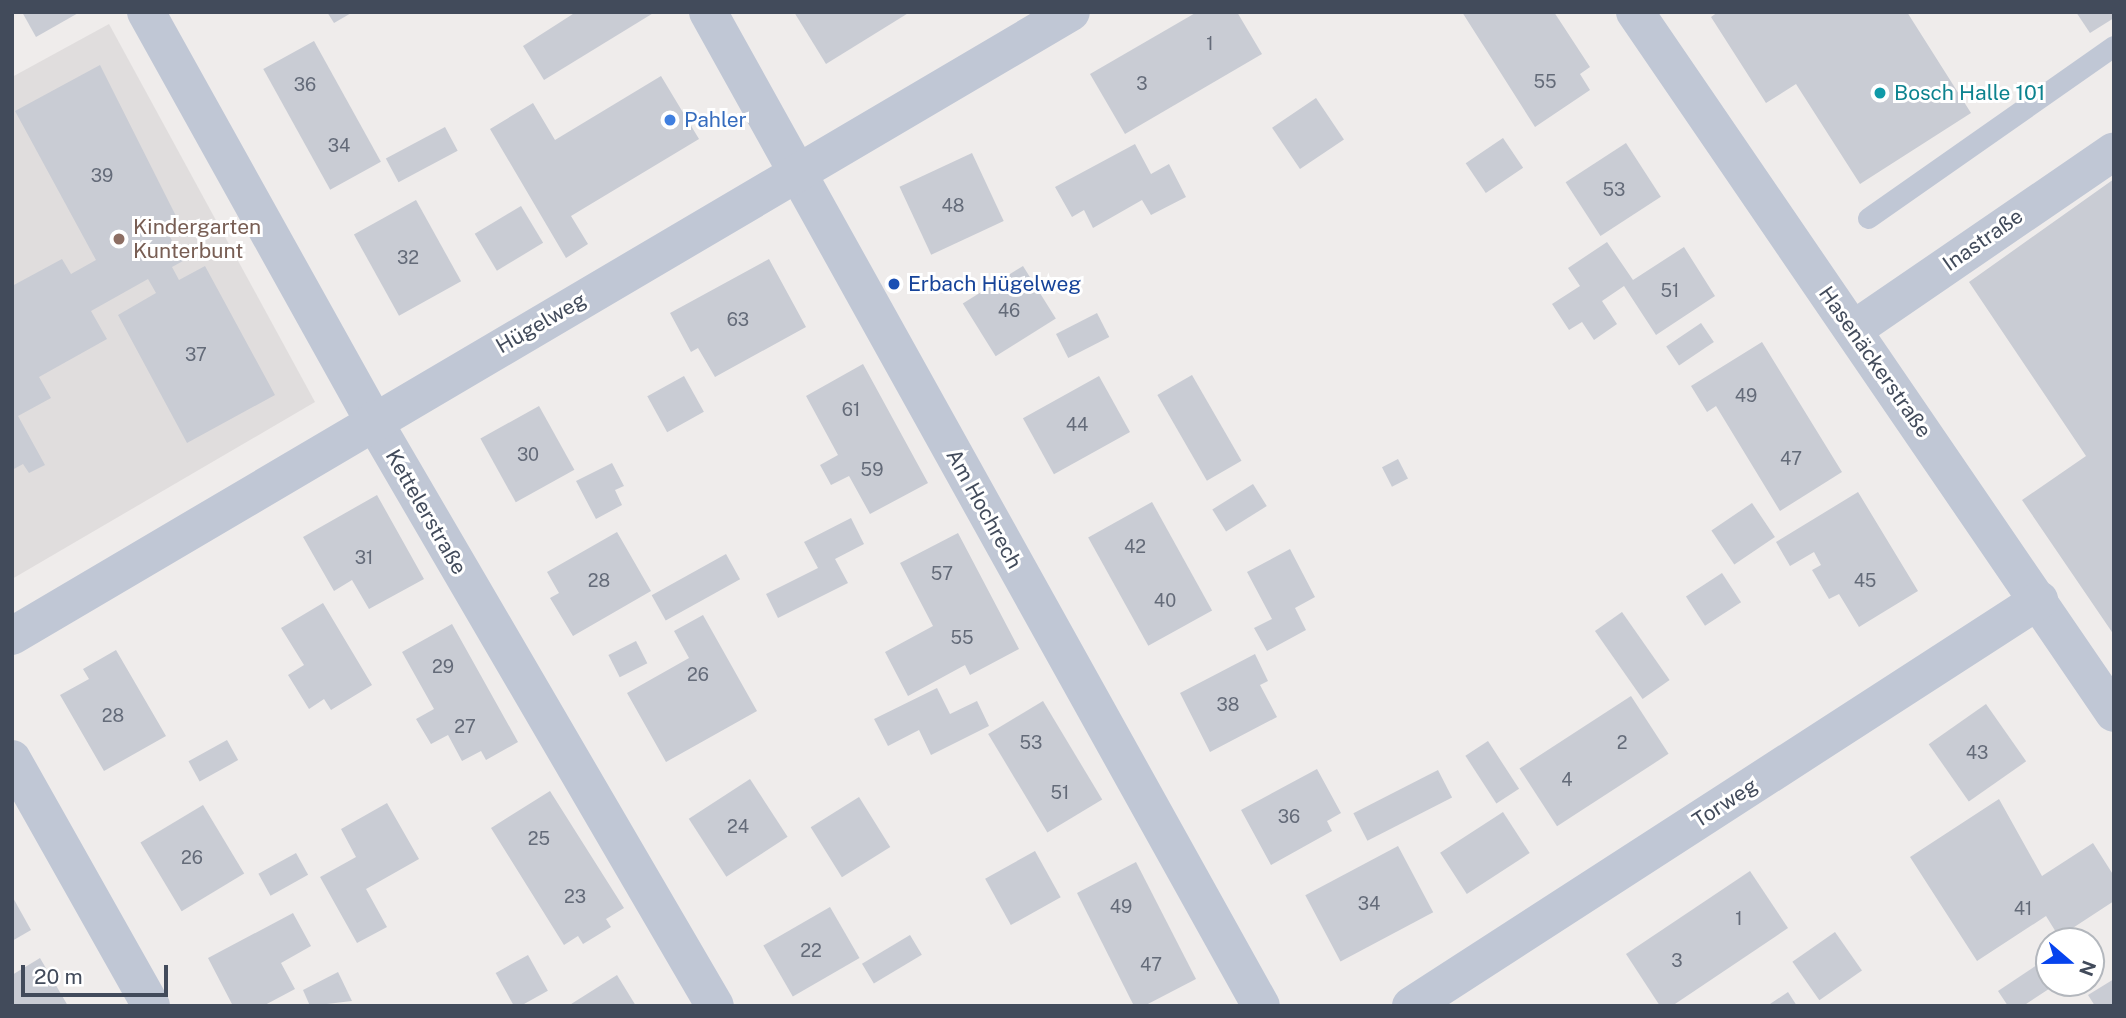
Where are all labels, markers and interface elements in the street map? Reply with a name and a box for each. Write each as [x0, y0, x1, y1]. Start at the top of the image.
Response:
house number: 1 [1206, 33, 1214, 55]
house number: 55 [1533, 71, 1557, 93]
house number: 3 [1136, 73, 1148, 95]
house number: 36 [294, 74, 316, 96]
place label: Bosch Halle 101 [1894, 80, 2046, 106]
marker: Bosch Halle 101 [1872, 85, 1888, 101]
place label: Pahler [684, 107, 747, 133]
marker: Pahler [662, 112, 678, 128]
house number: 34 [328, 135, 350, 157]
house number: 39 [91, 165, 113, 187]
house number: 53 [1603, 179, 1625, 201]
house number: 48 [942, 195, 964, 217]
street label: Inastraße [1938, 203, 2028, 277]
place label: Kindergarten Kunterbunt [133, 214, 261, 264]
marker: Kindergarten Kunterbunt [111, 231, 127, 247]
house number: 32 [397, 247, 419, 269]
place label: Erbach Hügelweg [908, 271, 1081, 297]
marker: Erbach Hügelweg [886, 276, 902, 292]
house number: 51 [1661, 280, 1679, 302]
street label: Hasenäckerstraße [1813, 282, 1937, 442]
street label: Hügelweg [491, 287, 591, 359]
house number: 46 [998, 300, 1020, 322]
house number: 63 [727, 309, 749, 331]
house number: 37 [185, 344, 207, 366]
house number: 49 [1735, 385, 1757, 407]
house number: 61 [842, 399, 860, 421]
house number: 44 [1066, 414, 1088, 436]
house number: 30 [517, 444, 539, 466]
street label: Kettelerstraße [380, 445, 472, 579]
street label: Am Hochrech [941, 445, 1027, 573]
house number: 47 [1780, 448, 1802, 470]
house number: 59 [861, 459, 883, 481]
house number: 42 [1124, 536, 1146, 558]
house number: 31 [355, 547, 373, 569]
house number: 57 [931, 563, 953, 585]
house number: 28 [588, 570, 610, 592]
house number: 45 [1854, 570, 1876, 592]
house number: 40 [1154, 590, 1176, 612]
house number: 55 [950, 627, 974, 649]
house number: 29 [432, 656, 454, 678]
house number: 26 [687, 664, 709, 686]
house number: 38 [1217, 694, 1239, 716]
house number: 28 [102, 705, 124, 727]
house number: 27 [454, 716, 476, 738]
house number: 53 [1020, 732, 1042, 754]
house number: 2 [1617, 732, 1627, 754]
house number: 43 [1966, 742, 1988, 764]
house number: 4 [1561, 769, 1573, 791]
street label: Torweg [1688, 773, 1762, 833]
house number: 51 [1051, 782, 1069, 804]
house number: 36 [1278, 806, 1300, 828]
house number: 24 [727, 816, 749, 838]
house number: 25 [528, 828, 550, 850]
house number: 26 [181, 847, 203, 869]
house number: 23 [564, 886, 586, 908]
house number: 34 [1358, 893, 1380, 915]
house number: 49 [1110, 896, 1132, 918]
house number: 41 [2014, 898, 2032, 920]
house number: 1 [1735, 908, 1743, 930]
north arrow [2035, 927, 2105, 997]
house number: 22 [800, 940, 822, 962]
house number: 3 [1671, 950, 1683, 972]
scale bar [24, 951, 172, 995]
house number: 47 [1140, 954, 1162, 976]
text: N [2075, 958, 2101, 979]
text: 20 m [34, 964, 83, 989]

